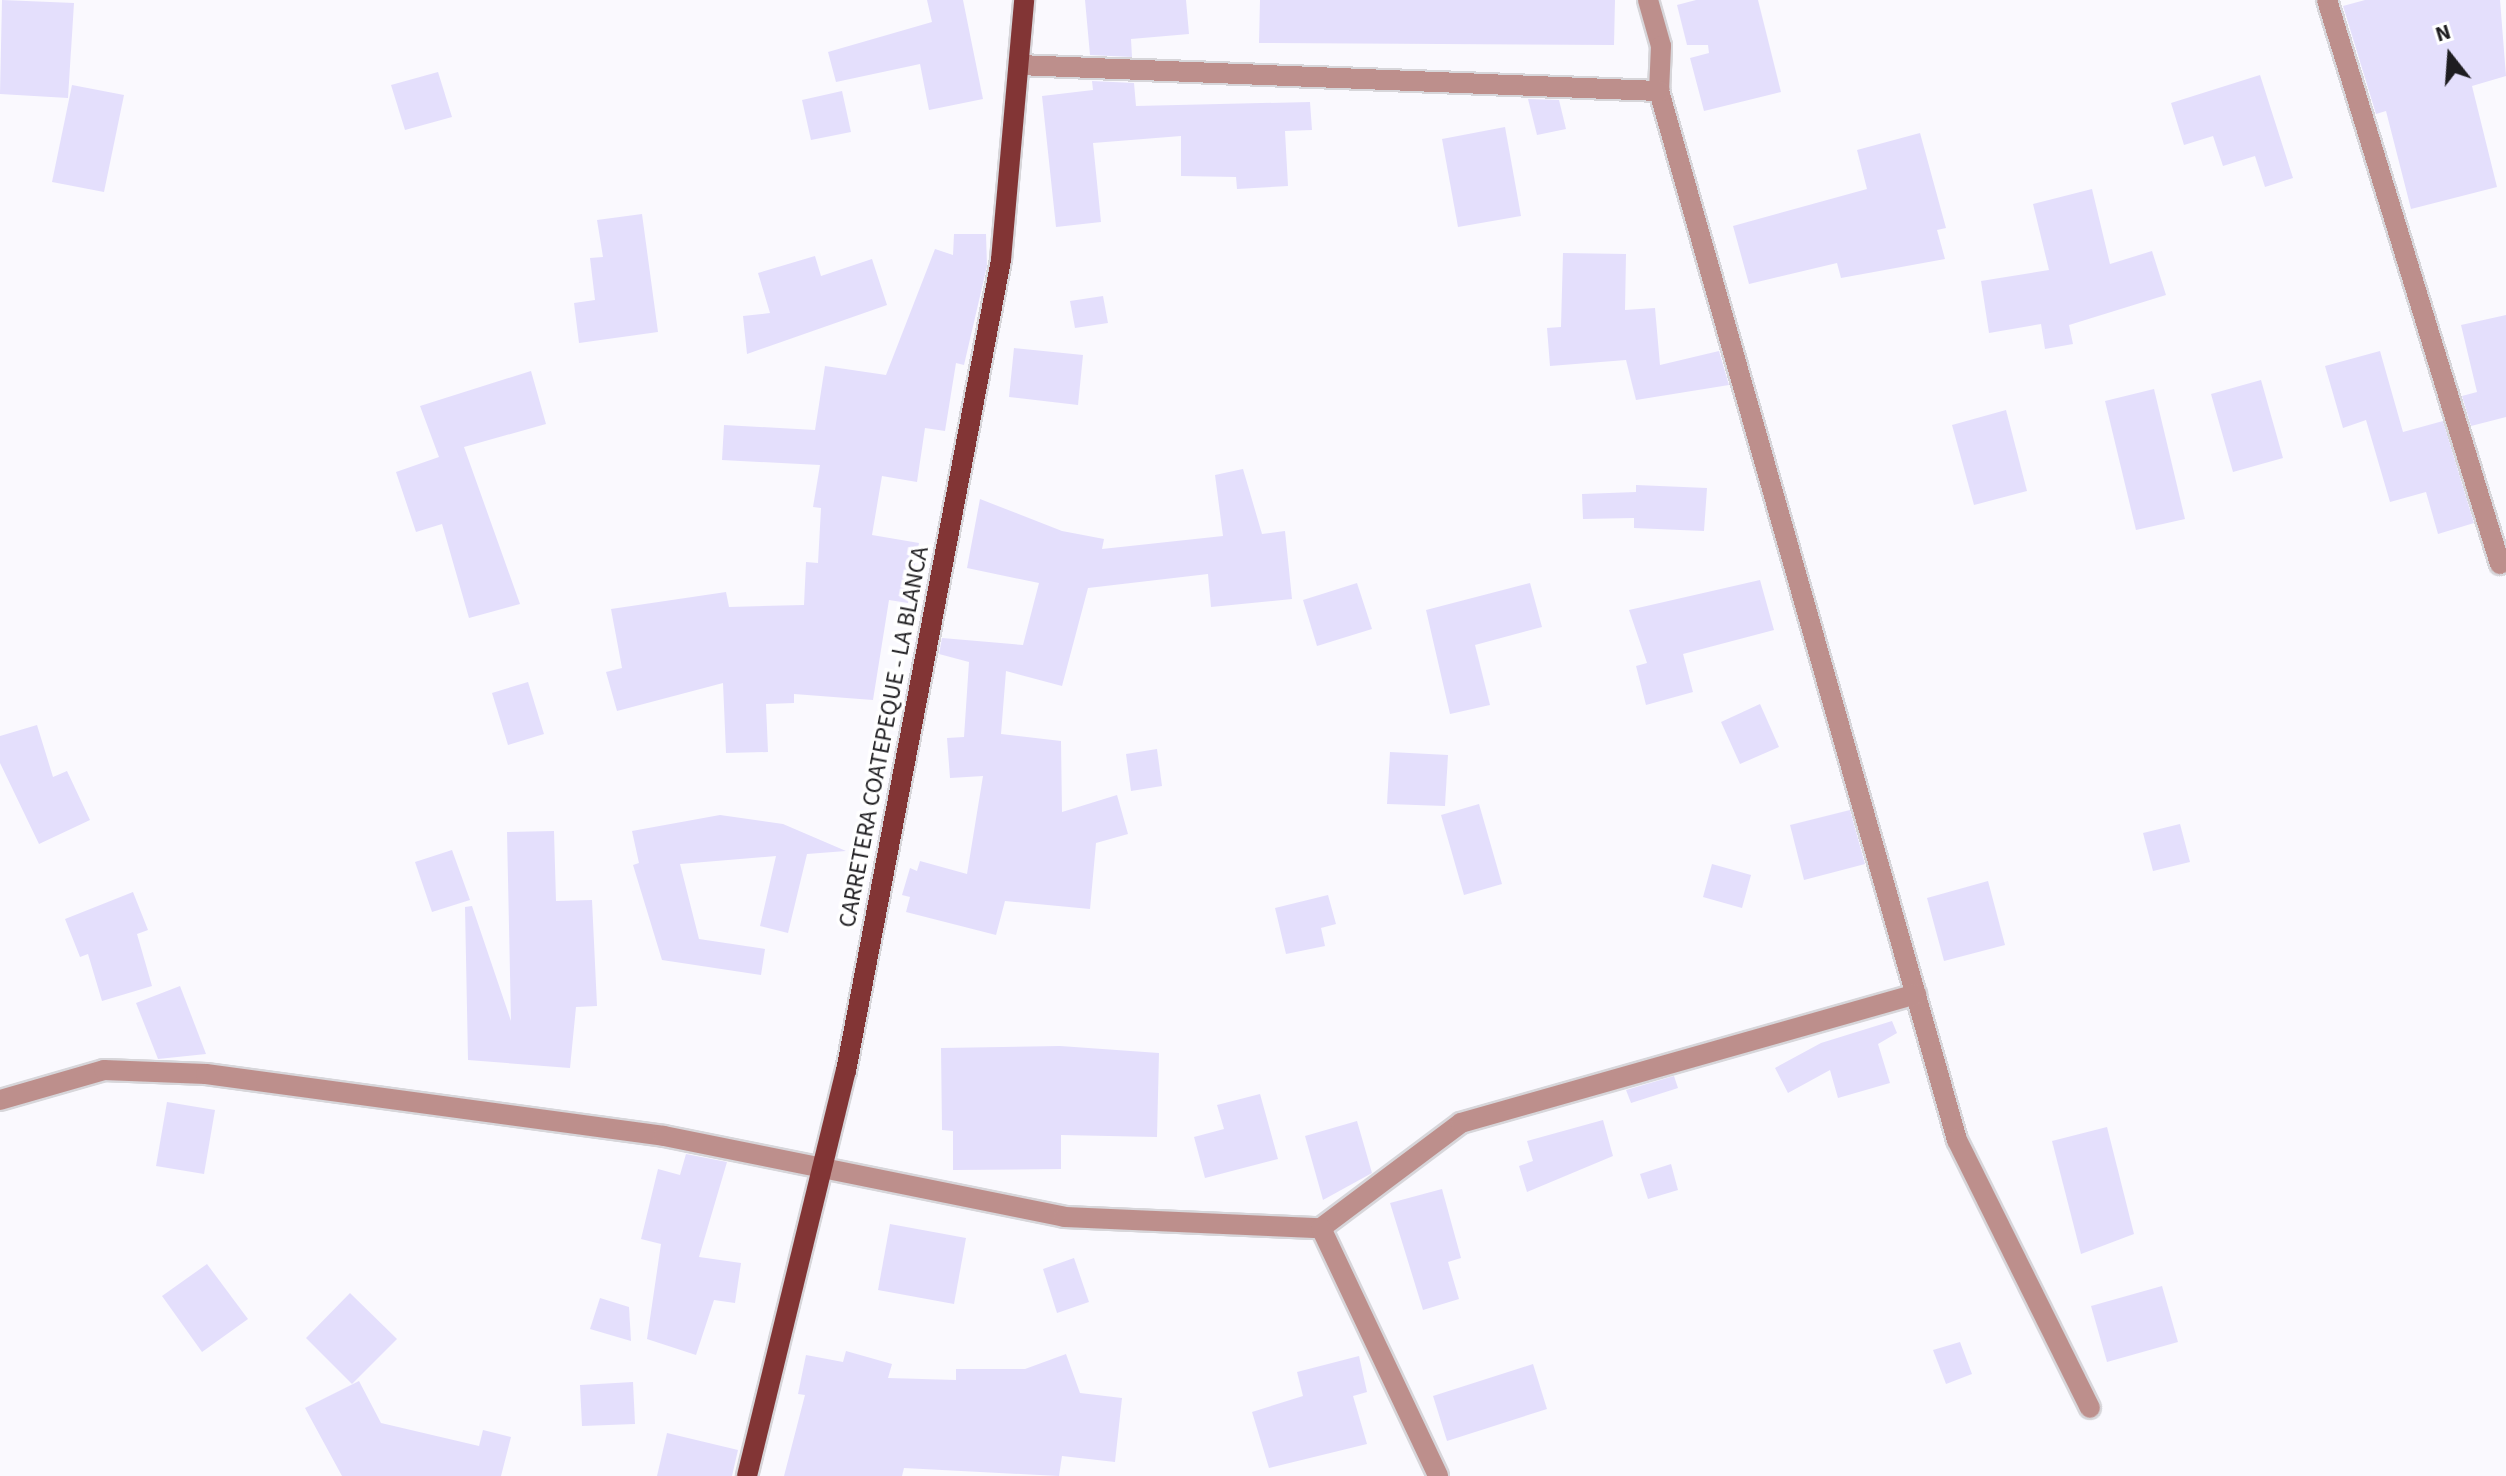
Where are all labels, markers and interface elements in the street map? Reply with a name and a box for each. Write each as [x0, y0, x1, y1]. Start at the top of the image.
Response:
north arrow [2410, 16, 2490, 96]
text: N [2431, 16, 2455, 50]
street label: CARRETERA COATEPEQUE - LA BLANCA [833, 544, 935, 930]

